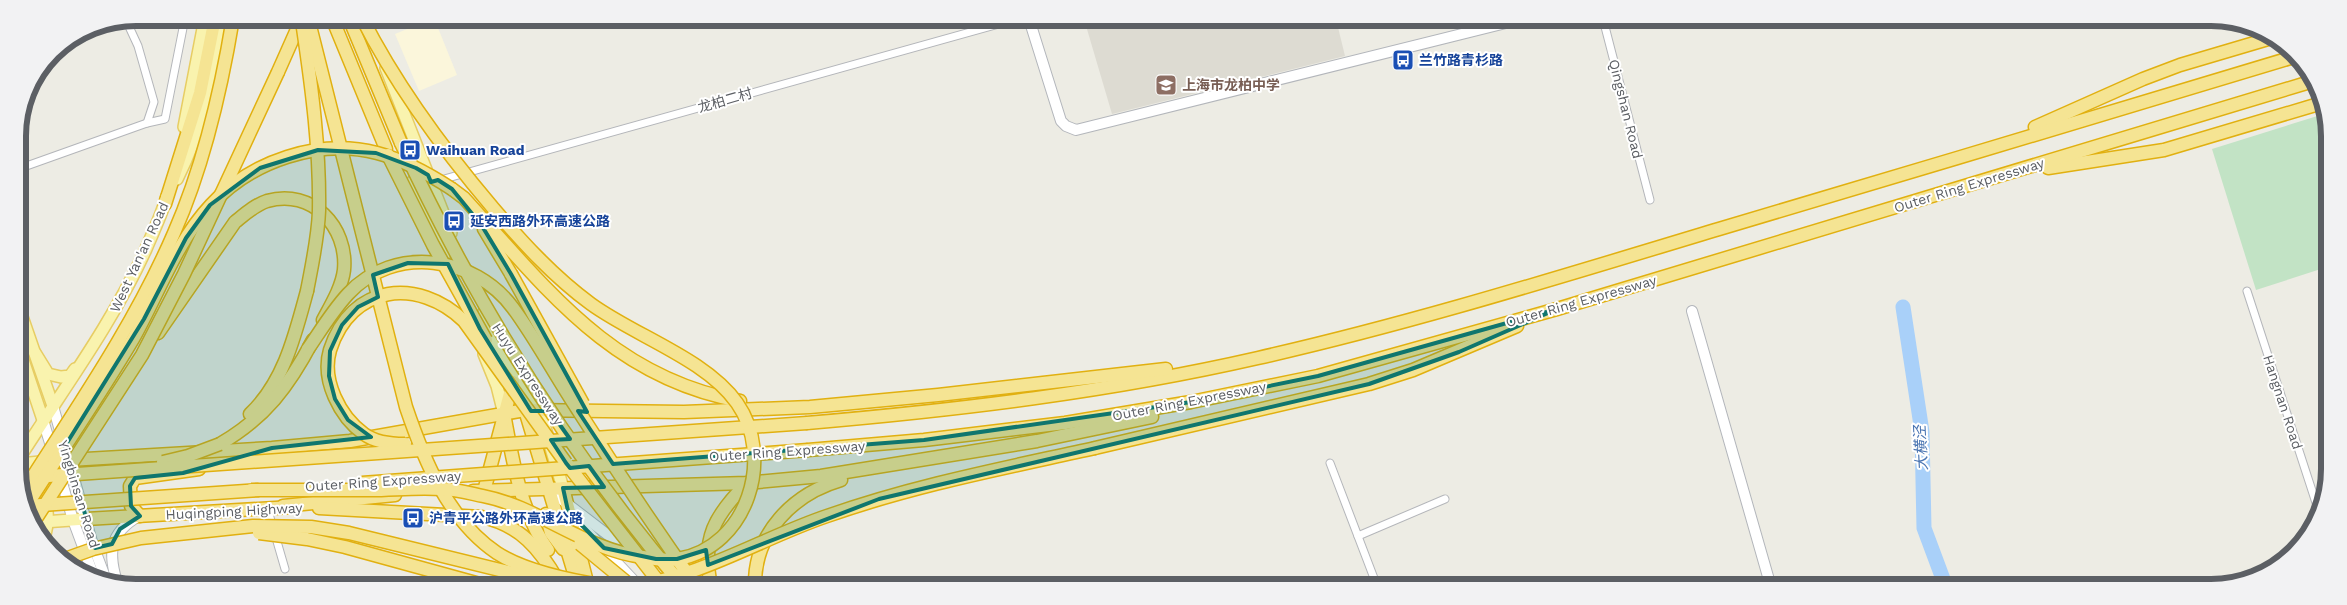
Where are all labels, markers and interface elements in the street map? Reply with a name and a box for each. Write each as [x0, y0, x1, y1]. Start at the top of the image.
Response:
bus stop icon: 兰竹路青杉路 [1391, 48, 1415, 72]
place label: 兰竹路青杉路 [1419, 52, 1503, 68]
street label: Qingshan Road [1606, 58, 1646, 160]
school or university icon: 上海市龙柏中学 [1154, 73, 1178, 97]
place label: 上海市龙柏中学 [1182, 77, 1280, 93]
street label: 龙柏二村 [696, 85, 754, 115]
bus stop icon: Waihuan Road [398, 138, 422, 162]
place label: Waihuan Road [426, 142, 524, 158]
street label: Outer Ring Expressway [1892, 154, 2047, 216]
street label: West Yan'an Road [106, 199, 172, 315]
bus stop icon: 延安西路外环高速公路 [442, 209, 466, 233]
place label: 延安西路外环高速公路 [470, 213, 610, 229]
street label: Outer Ring Expressway [1504, 272, 1659, 330]
street label: Huyu Expressway [489, 320, 567, 429]
street label: Hangnan Road [2260, 353, 2306, 451]
street label: Outer Ring Expressway [1111, 378, 1268, 424]
water label: 大横泾 [1911, 423, 1931, 471]
street label: Yingbinsan Road [55, 438, 103, 550]
street label: Outer Ring Expressway [708, 438, 866, 464]
street label: Outer Ring Expressway [304, 468, 462, 494]
street label: Huqingping Highway [165, 499, 304, 523]
bus stop icon: 沪青平公路外环高速公路 [401, 506, 425, 530]
place label: 沪青平公路外环高速公路 [429, 510, 583, 526]

